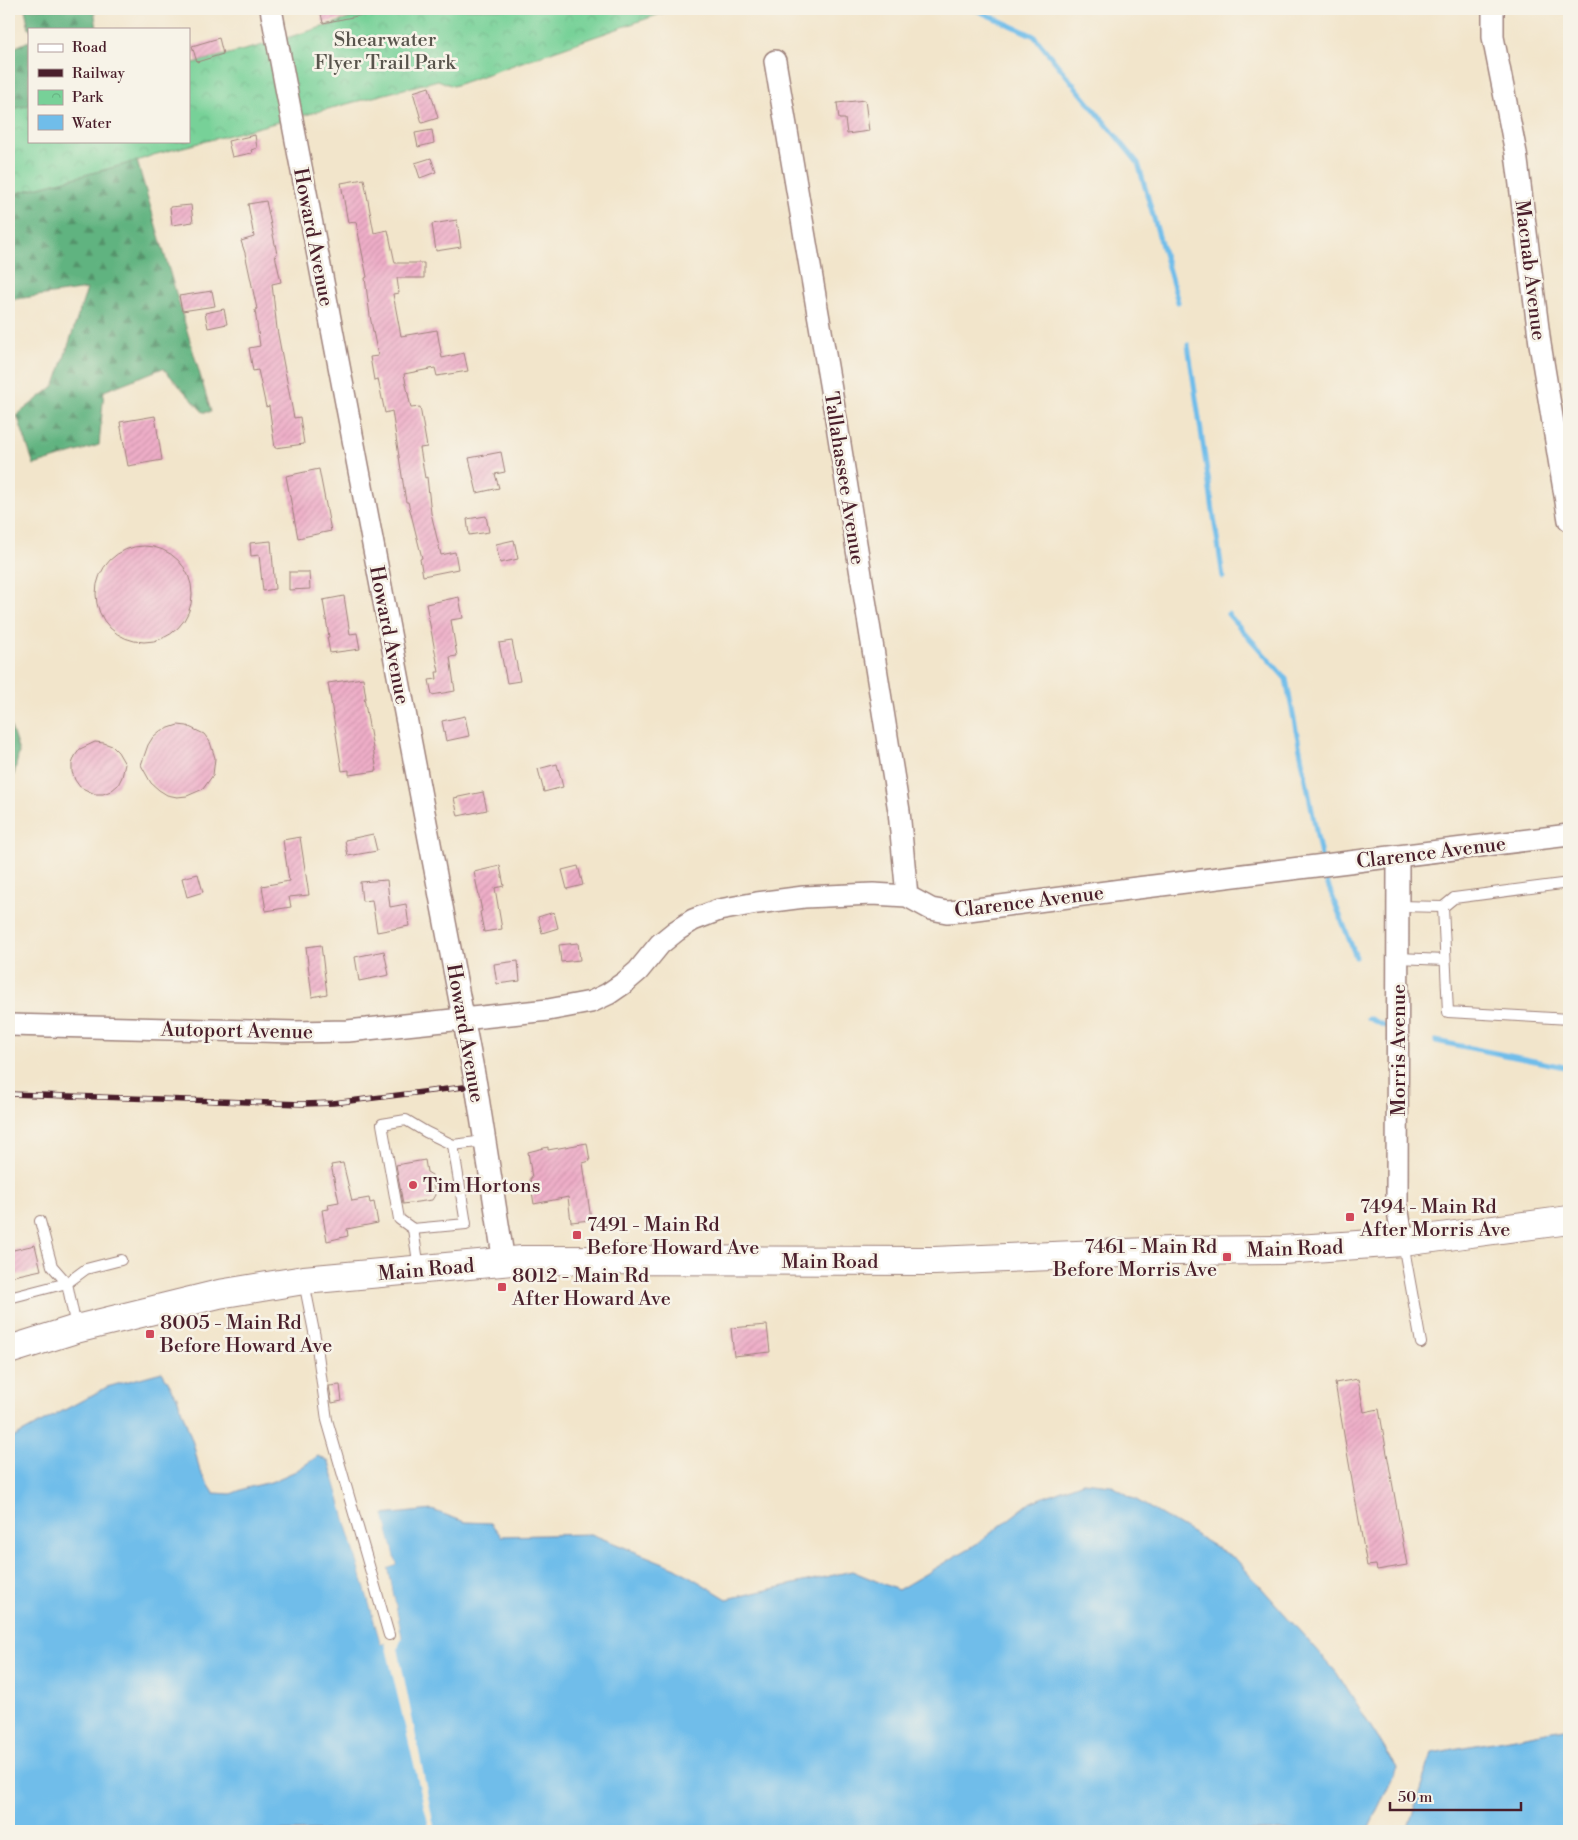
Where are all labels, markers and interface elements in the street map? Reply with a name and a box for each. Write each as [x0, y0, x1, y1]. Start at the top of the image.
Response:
legend [28, 28, 190, 142]
park label: Shearwater Flyer Trail Park [314, 28, 457, 76]
text: Road [72, 38, 107, 57]
text: Railway [72, 64, 126, 83]
text: Park [72, 88, 104, 107]
text: Water [71, 114, 112, 133]
street label: Howard Avenue [287, 166, 338, 309]
street label: Macnab Avenue [1508, 198, 1551, 342]
street label: Tallahassee Avenue [818, 390, 870, 567]
street label: Howard Avenue [363, 564, 414, 707]
street label: Clarence Avenue [1355, 832, 1507, 875]
street label: Clarence Avenue [953, 881, 1105, 924]
street label: Howard Avenue [440, 962, 489, 1105]
street label: Morris Avenue [1387, 984, 1412, 1116]
street label: Autoport Avenue [160, 1018, 313, 1045]
place label: Tim Hortons [423, 1174, 540, 1199]
marker: Tim Hortons [407, 1179, 419, 1191]
place label: 7494 - Main Rd After Morris Ave [1359, 1195, 1510, 1243]
marker: 7494 - Main Rd After Morris Ave [1344, 1211, 1356, 1223]
place label: 7491 - Main Rd Before Howard Ave [586, 1213, 759, 1261]
marker: 7491 - Main Rd Before Howard Ave [571, 1229, 583, 1241]
place label: 7461 - Main Rd Before Morris Ave [1052, 1235, 1218, 1283]
street label: Main Road [1246, 1235, 1345, 1264]
street label: Main Road [782, 1250, 879, 1275]
marker: 7461 - Main Rd Before Morris Ave [1221, 1251, 1233, 1263]
street label: Main Road [377, 1254, 476, 1287]
place label: 8012 - Main Rd After Howard Ave [511, 1264, 671, 1312]
marker: 8012 - Main Rd After Howard Ave [496, 1281, 508, 1293]
place label: 8005 - Main Rd Before Howard Ave [159, 1311, 332, 1359]
marker: 8005 - Main Rd Before Howard Ave [144, 1328, 156, 1340]
scale bar [1390, 1780, 1522, 1812]
text: 50 m [1398, 1788, 1432, 1807]

